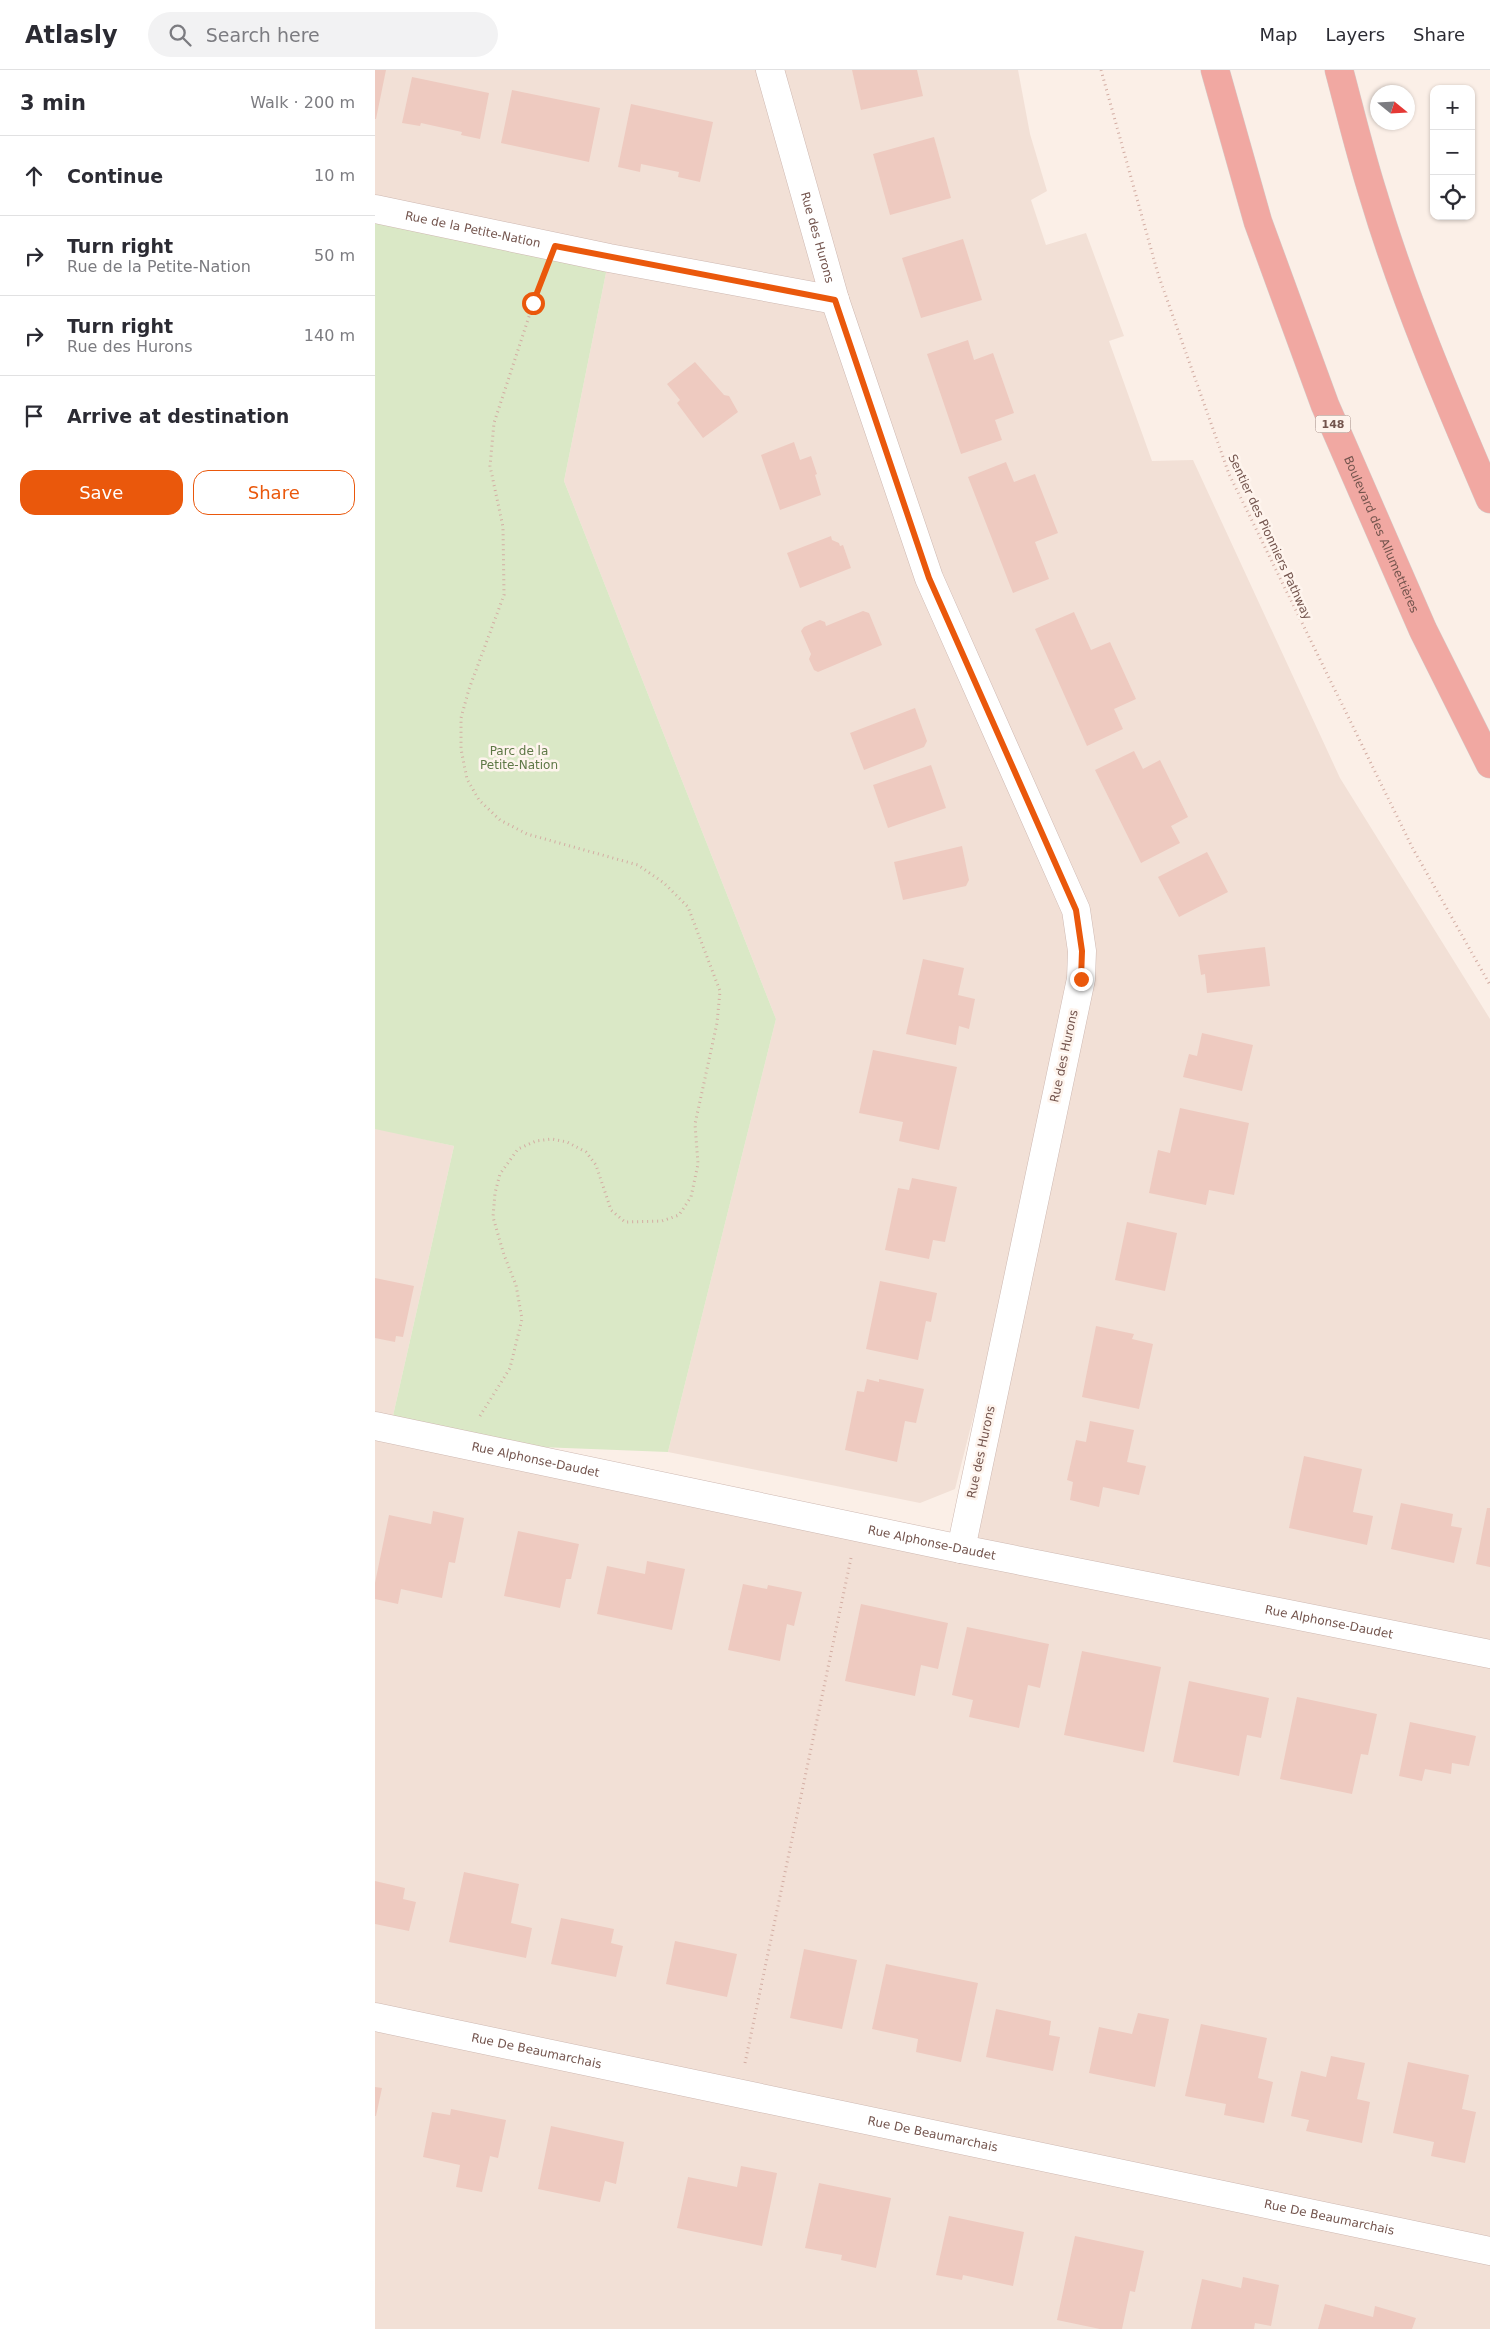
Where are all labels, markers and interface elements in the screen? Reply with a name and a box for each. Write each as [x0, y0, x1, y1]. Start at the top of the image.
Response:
search box [148, 12, 498, 57]
text: Atlasly [25, 21, 118, 49]
icon: search [166, 21, 194, 49]
text: Search here [206, 24, 320, 46]
text: Map [1259, 24, 1297, 45]
text: Layers [1325, 24, 1385, 45]
text: Share [1413, 24, 1465, 45]
north arrow [1370, 85, 1415, 130]
map controls [1430, 85, 1475, 220]
button: + [1430, 85, 1475, 130]
text: 3 min [20, 91, 86, 115]
text: Walk · 200 m [250, 93, 355, 112]
button: − [1430, 130, 1475, 175]
icon: ahead [20, 162, 48, 190]
text: Continue [67, 165, 163, 187]
text: 10 m [314, 166, 355, 185]
button: locate [1430, 175, 1475, 220]
street label: Rue des Hurons [798, 190, 837, 285]
street label: Rue de la Petite-Nation [404, 208, 542, 250]
text: Turn right [67, 235, 173, 257]
icon: right [20, 242, 48, 270]
text: 50 m [314, 246, 355, 265]
text: Rue de la Petite-Nation [67, 257, 251, 276]
route start [522, 292, 545, 315]
text: Turn right [67, 315, 173, 337]
icon: right [20, 322, 48, 350]
text: 140 m [304, 326, 355, 345]
text: Rue des Hurons [67, 337, 193, 356]
icon: arrive [20, 402, 48, 430]
text: Arrive at destination [67, 405, 289, 427]
road number: 148 [1315, 416, 1351, 432]
street label: Sentier des Pionniers Pathway [1225, 452, 1315, 622]
street label: Boulevard des Allumettières [1341, 454, 1422, 615]
button: Save [20, 470, 183, 515]
button: Share [193, 470, 355, 515]
park label: Parc de la Petite-Nation [480, 744, 558, 772]
route end [1070, 968, 1093, 991]
street label: Rue des Hurons [1047, 1008, 1081, 1104]
street label: Rue des Hurons [964, 1404, 998, 1500]
street label: Rue Alphonse-Daudet [470, 1439, 601, 1480]
street label: Rue Alphonse-Daudet [867, 1523, 997, 1563]
street label: Rue Alphonse-Daudet [1264, 1602, 1395, 1642]
street label: Rue De Beaumarchais [470, 2030, 603, 2071]
street label: Rue De Beaumarchais [867, 2114, 999, 2155]
street label: Rue De Beaumarchais [1263, 2197, 1396, 2238]

